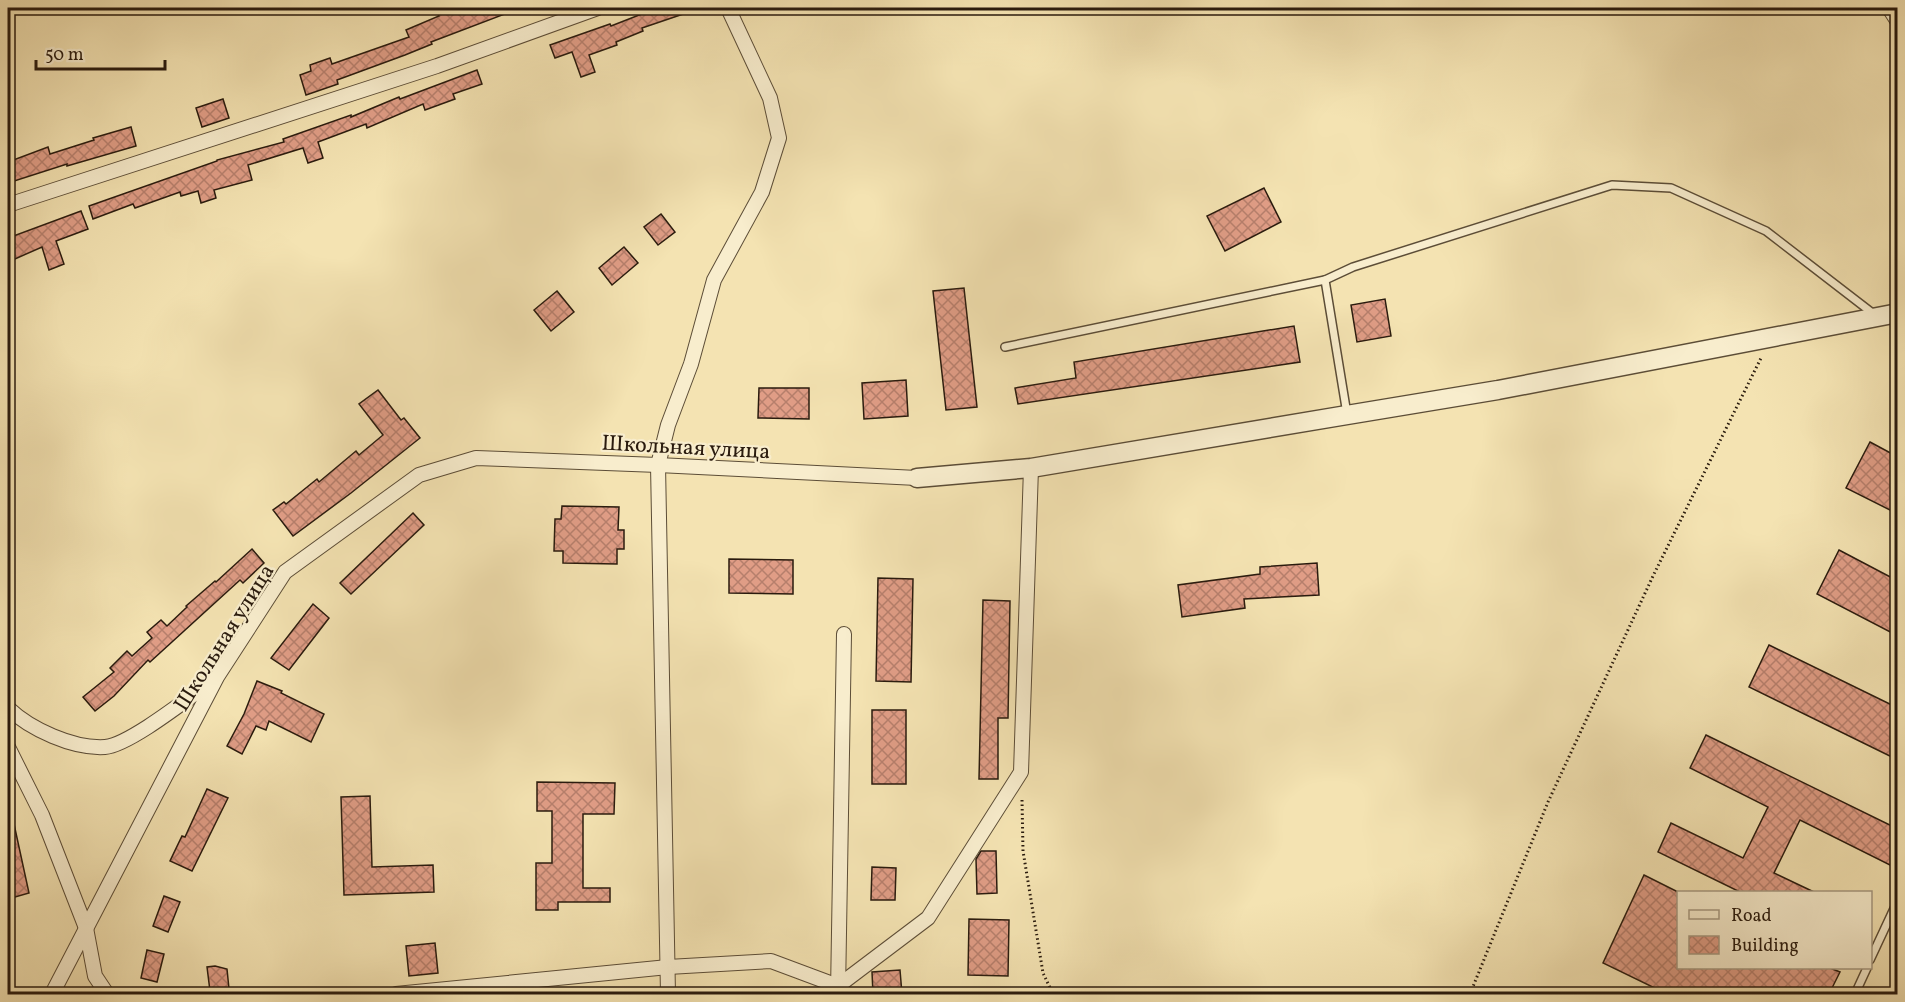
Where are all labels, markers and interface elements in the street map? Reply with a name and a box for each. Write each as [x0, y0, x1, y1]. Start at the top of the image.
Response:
scale bar [36, 33, 165, 71]
text: 50 m [45, 43, 84, 68]
street label: Школьная улица [601, 429, 771, 468]
street label: Школьная улица [167, 558, 283, 718]
legend [1677, 891, 1872, 969]
text: Road [1731, 904, 1772, 929]
text: Building [1731, 934, 1799, 959]

